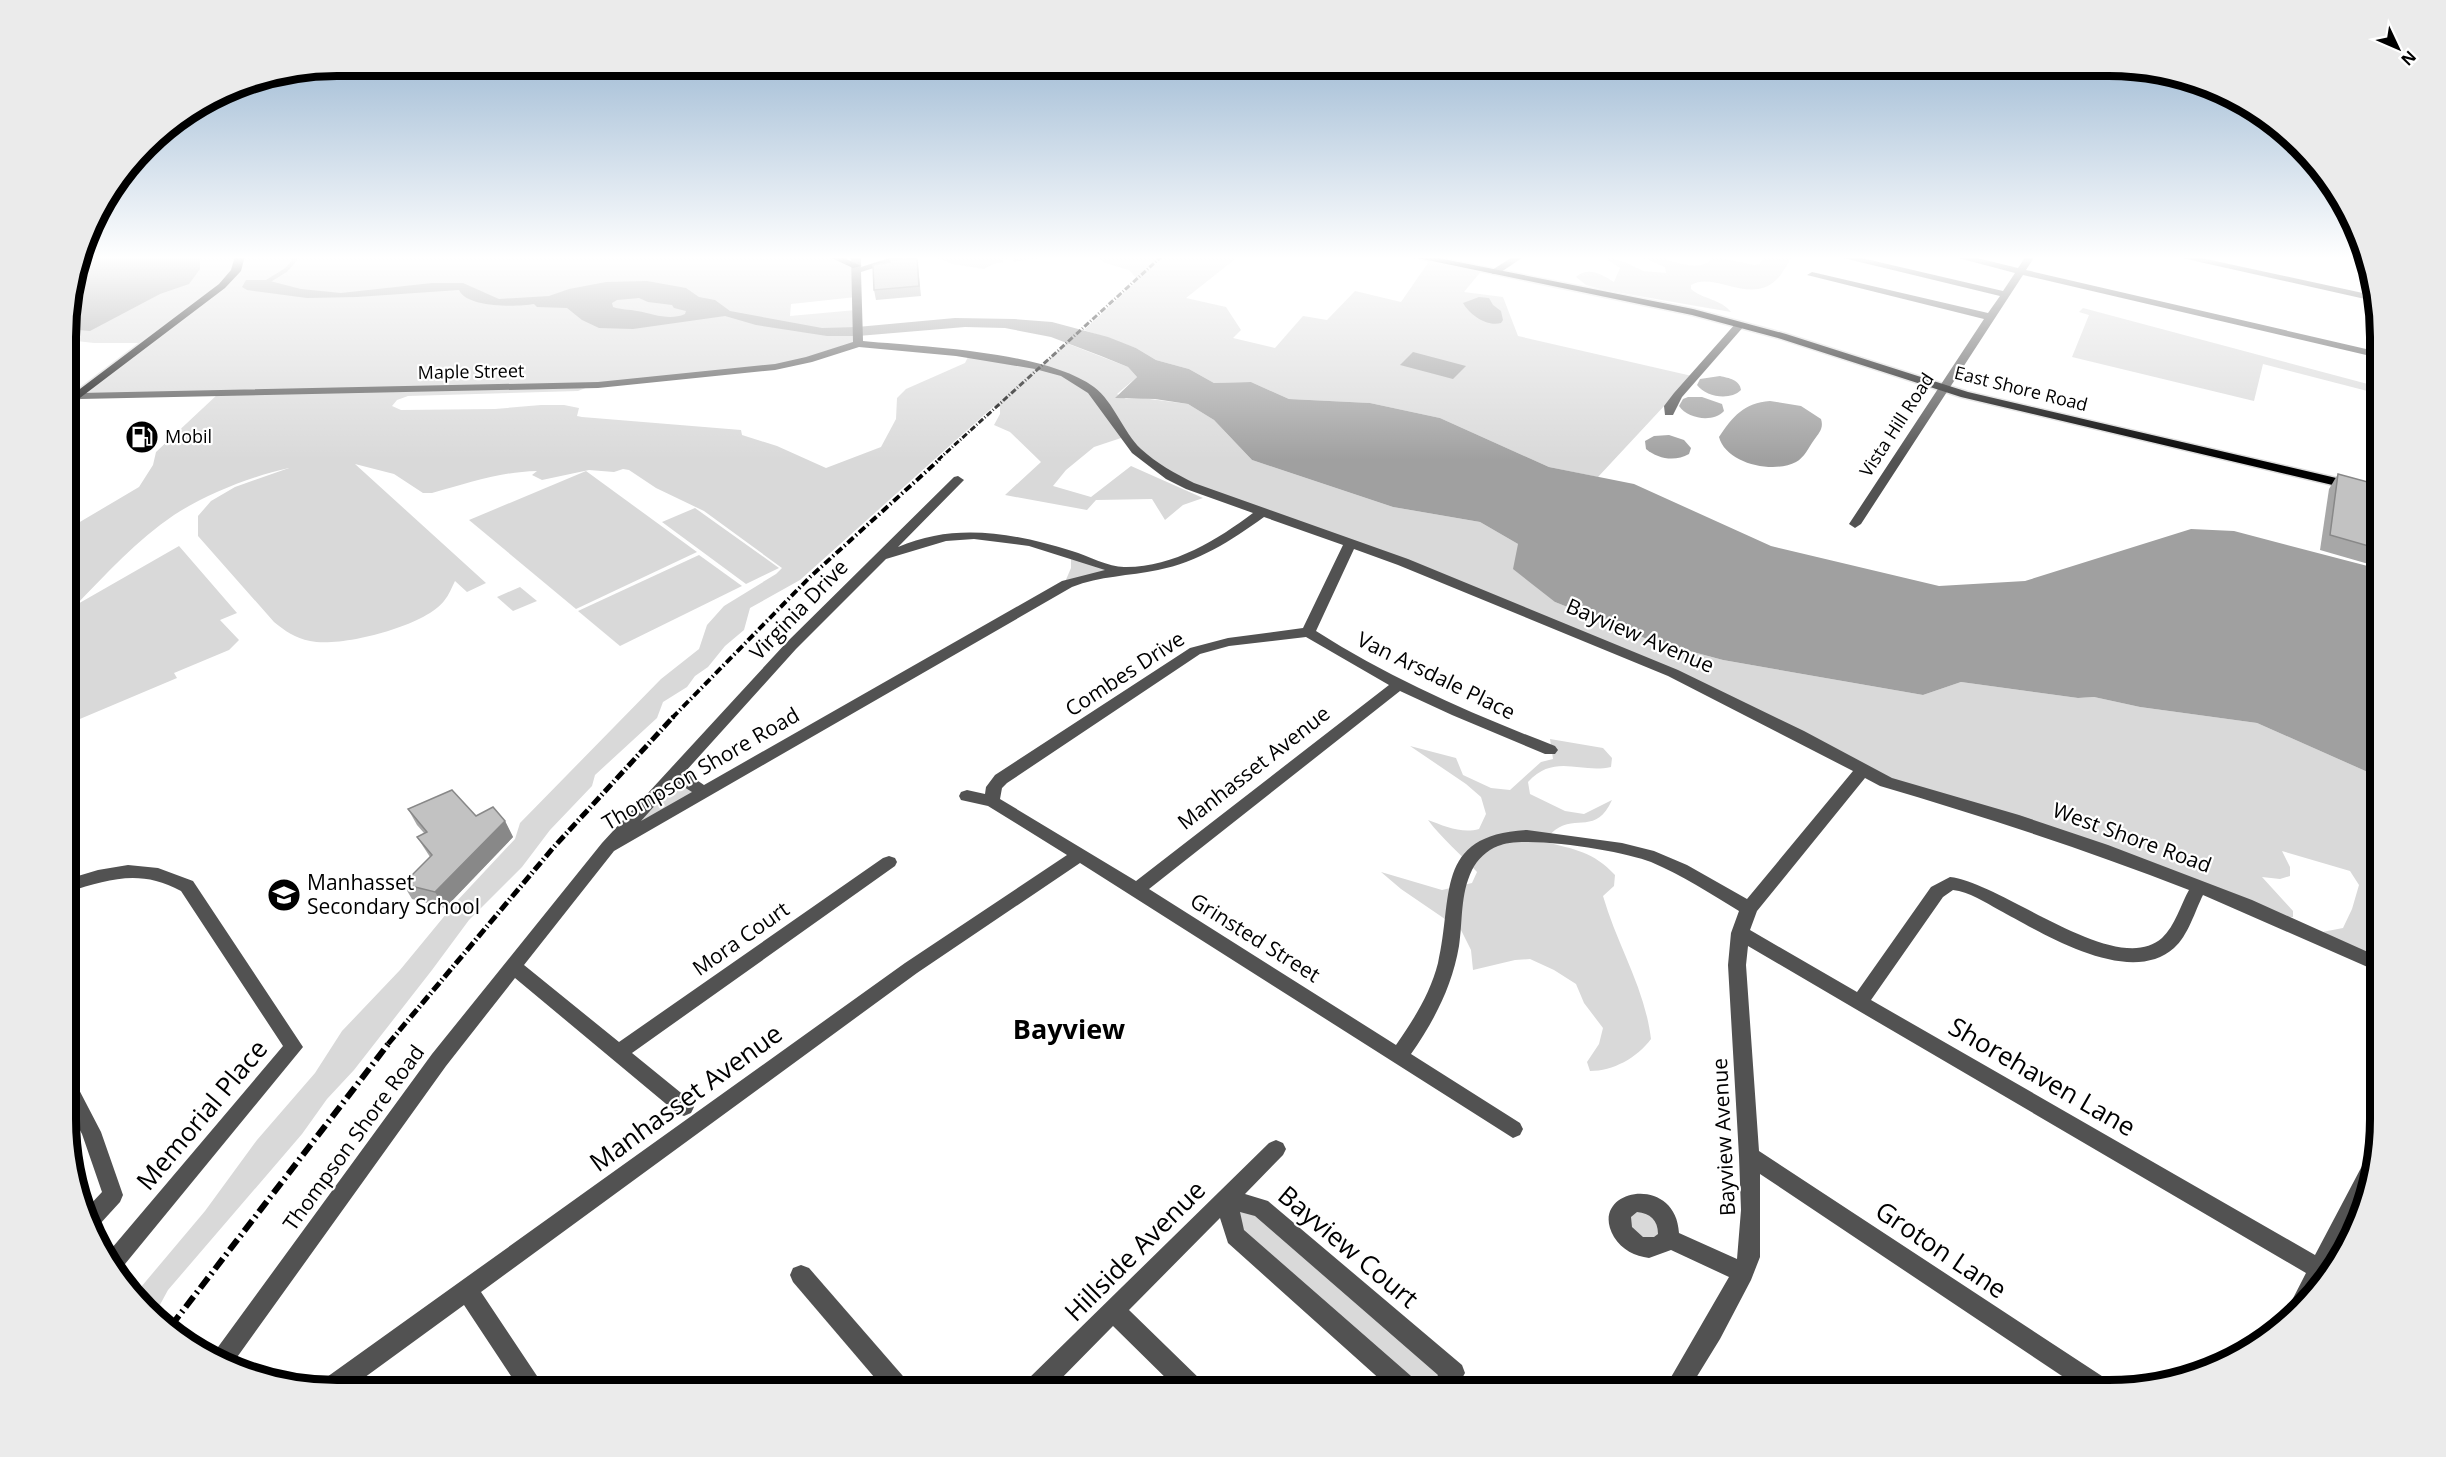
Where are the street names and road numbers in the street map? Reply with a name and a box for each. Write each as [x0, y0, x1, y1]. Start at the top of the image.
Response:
street label: Maple Street [417, 358, 525, 384]
street label: East Shore Road [1952, 360, 2090, 416]
street label: Vista Hill Road [1854, 368, 1939, 481]
street label: Virginia Drive [743, 553, 853, 666]
street label: Bayview Avenue [1562, 591, 1719, 679]
street label: Combes Drive [1059, 624, 1189, 722]
street label: Van Arsdale Place [1353, 625, 1520, 726]
street label: Manhasset Avenue [1172, 699, 1335, 835]
street label: Thompson Shore Road [597, 700, 804, 836]
street label: West Shore Road [2049, 795, 2216, 879]
street label: Grinsted Street [1185, 886, 1326, 988]
street label: Mora Court [687, 895, 794, 982]
street label: Shorehaven Lane [1942, 1008, 2143, 1144]
street label: Manhasset Avenue [582, 1015, 789, 1179]
street label: Memorial Place [128, 1031, 275, 1197]
street label: Thompson Shore Road [276, 1039, 430, 1236]
street label: Bayview Avenue [1705, 1057, 1741, 1217]
street label: Hillside Avenue [1056, 1172, 1213, 1329]
street label: Bayview Court [1271, 1177, 1427, 1316]
street label: Groton Lane [1869, 1192, 2014, 1306]

